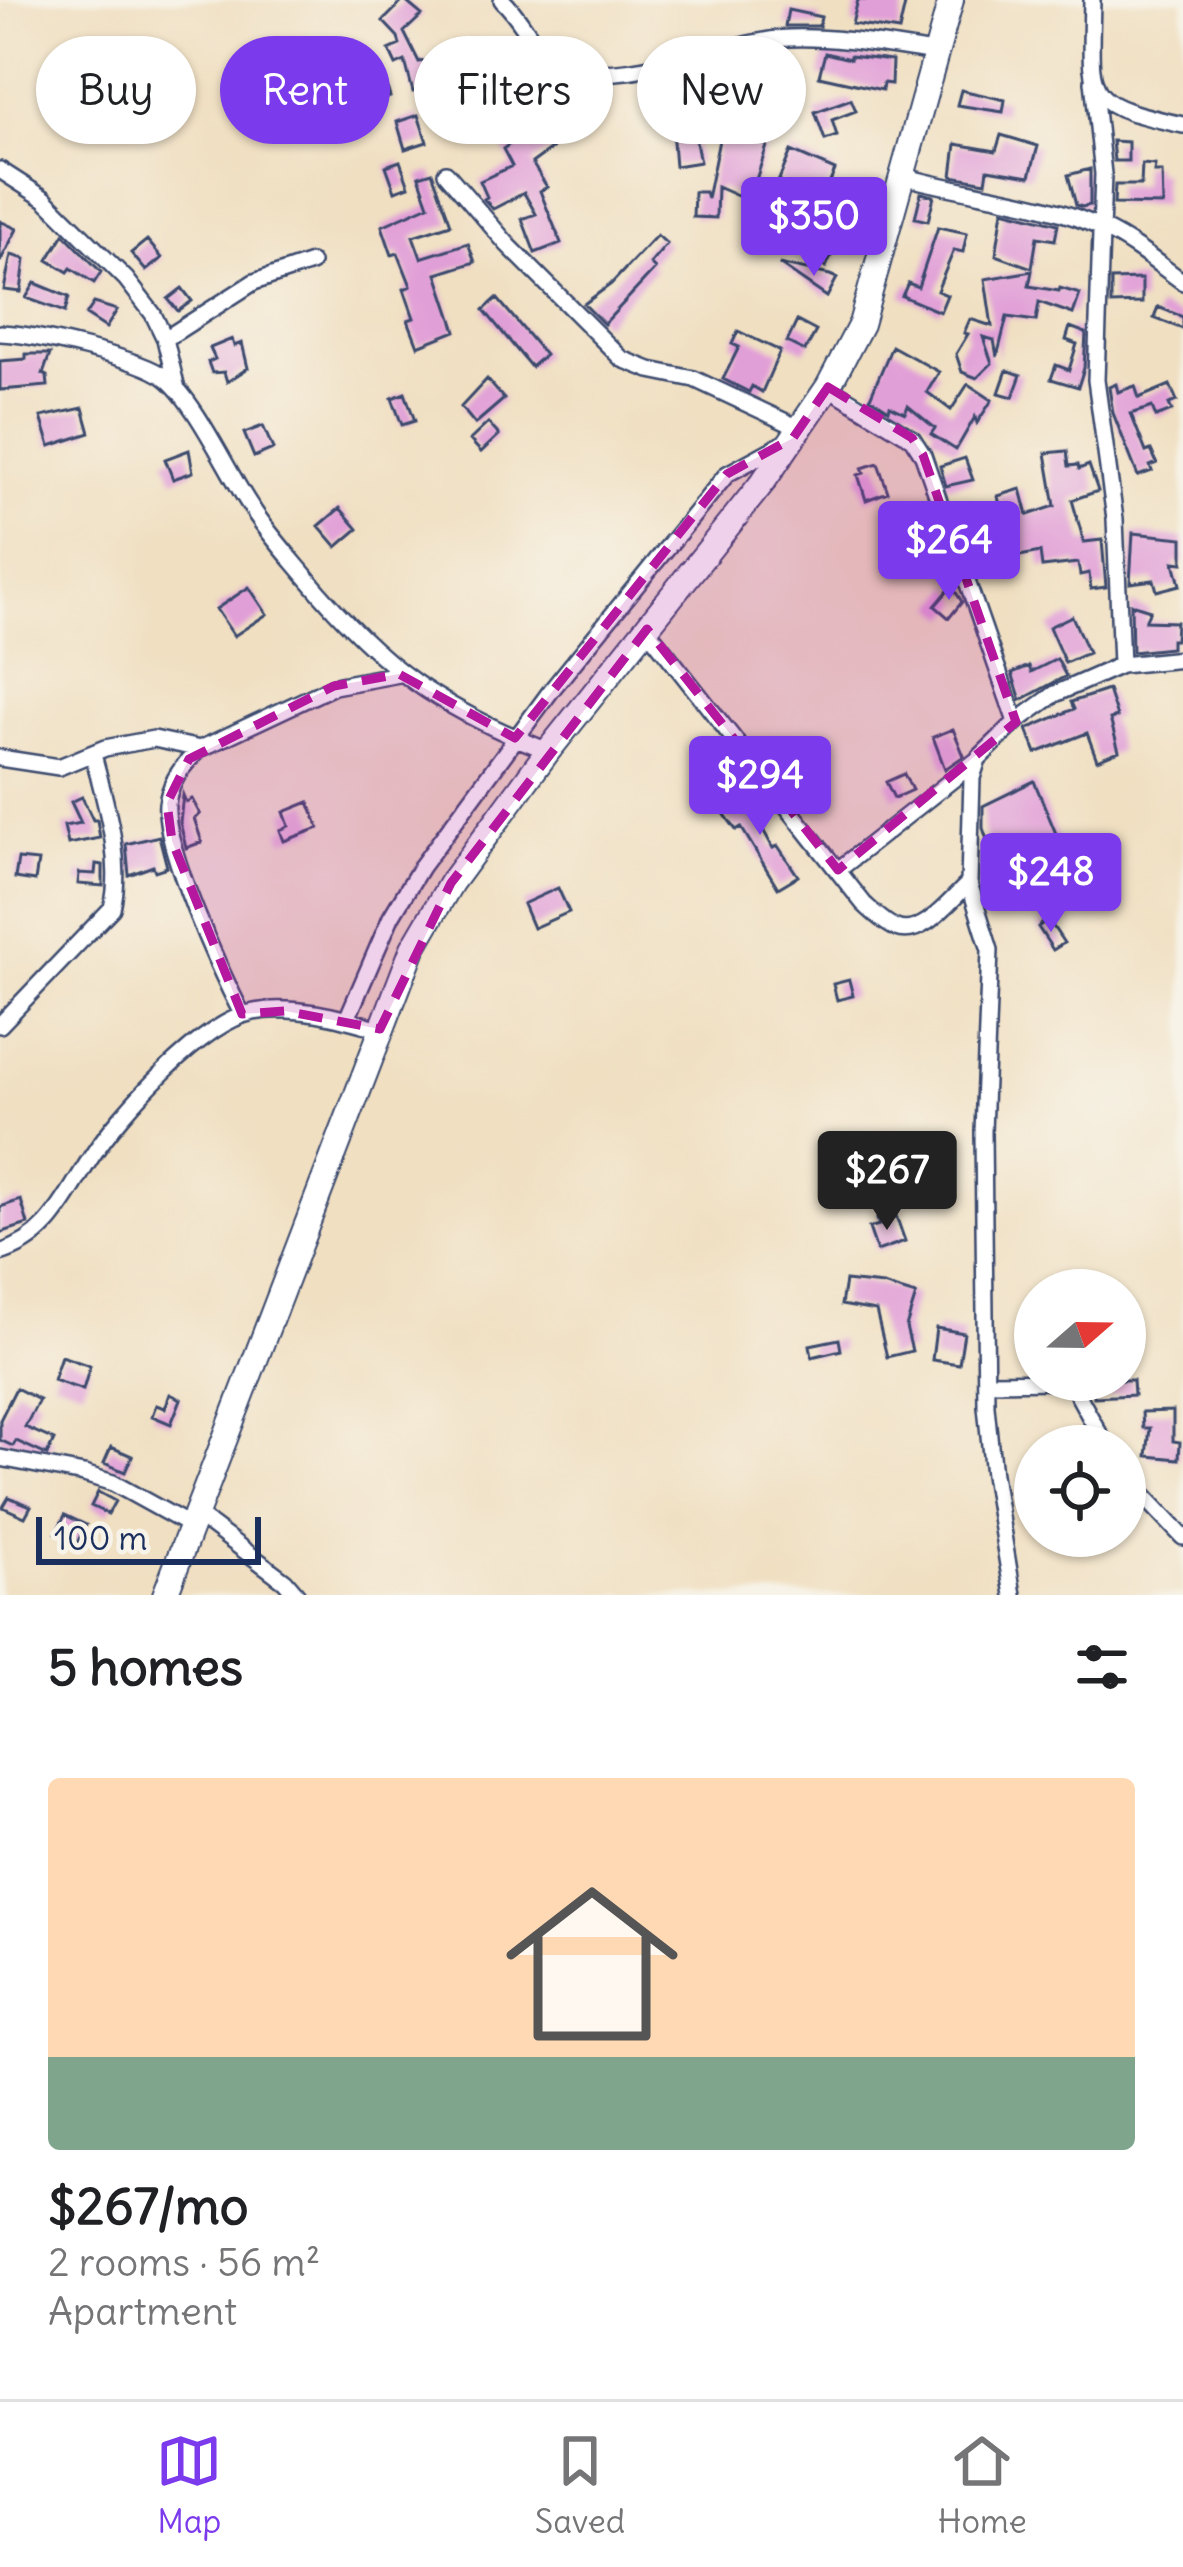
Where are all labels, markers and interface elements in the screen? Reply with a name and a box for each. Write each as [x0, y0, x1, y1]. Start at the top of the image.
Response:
chip: Buy [36, 36, 196, 144]
chip: Rent [220, 36, 390, 144]
chip: Filters [414, 36, 613, 144]
chip: New [637, 36, 806, 144]
pin: $350 [743, 177, 885, 279]
text: $350 [768, 191, 860, 240]
pin: $264 [878, 501, 1020, 603]
text: $264 [905, 515, 993, 564]
pin: $294 [689, 736, 831, 838]
text: $294 [716, 750, 804, 799]
pin: $248 [980, 833, 1122, 935]
text: $248 [1007, 847, 1095, 896]
pin: $267 [816, 1131, 958, 1233]
text: $267 [845, 1145, 929, 1194]
north arrow [1014, 1269, 1146, 1401]
map controls [1014, 1269, 1146, 1557]
button: locate [1014, 1425, 1146, 1557]
scale bar [36, 1511, 261, 1564]
text: 100 m [54, 1517, 147, 1559]
icon: filters [1069, 1634, 1135, 1700]
text: 5 homes [48, 1635, 243, 1699]
icon: home [484, 1856, 700, 2072]
text: $267/mo [48, 2174, 248, 2238]
text: 2 rooms · 56 m² [48, 2238, 320, 2287]
text: Apartment [48, 2287, 237, 2336]
tab: Map [156, 2428, 222, 2542]
tab: Saved [535, 2428, 625, 2542]
tab: Home [938, 2428, 1027, 2542]

